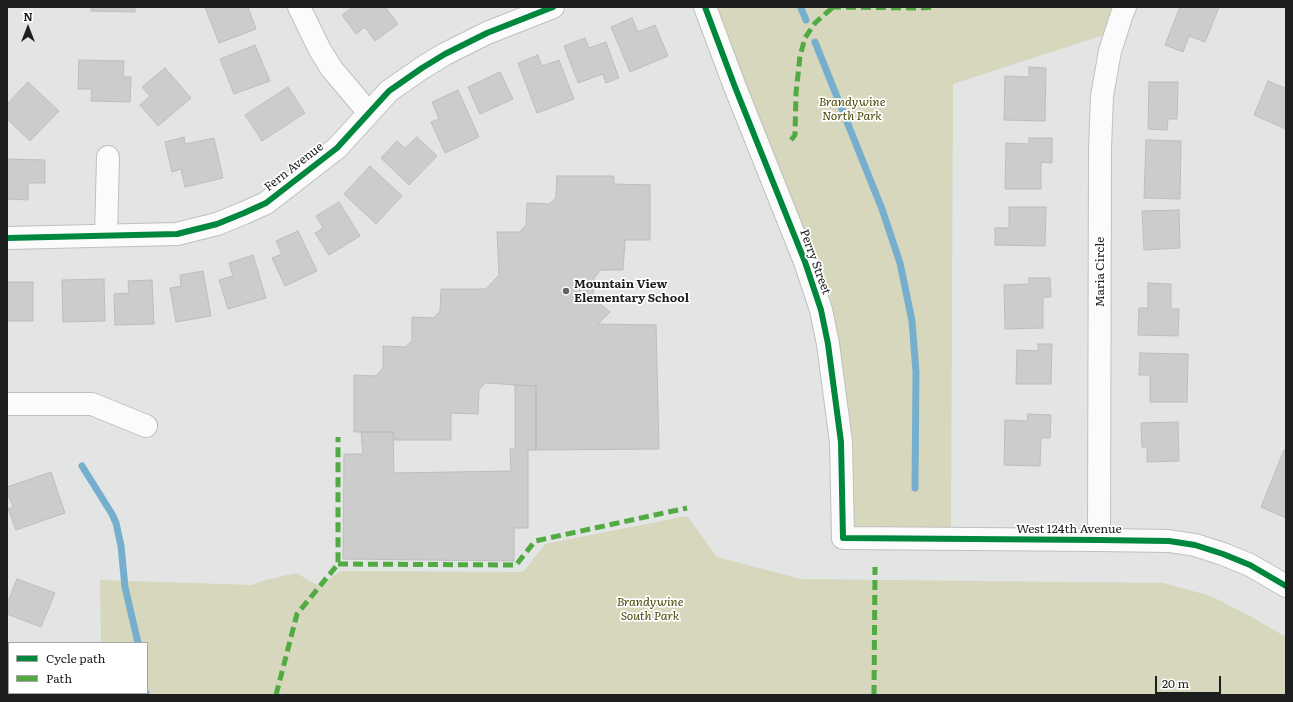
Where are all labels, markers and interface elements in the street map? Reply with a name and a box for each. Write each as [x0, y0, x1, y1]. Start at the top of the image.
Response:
north arrow [8, 8, 48, 48]
text: N [23, 8, 33, 24]
park label: Brandywine North Park [819, 95, 885, 123]
street label: Fern Avenue [262, 139, 326, 195]
street label: Perry Street [797, 227, 833, 297]
street label: Maria Circle [1093, 237, 1107, 307]
place label: Mountain View Elementary School [574, 277, 689, 305]
marker: Mountain View Elementary School [561, 286, 571, 296]
street label: West 124th Avenue [1016, 522, 1122, 536]
park label: Brandywine South Park [617, 595, 683, 623]
legend [8, 642, 148, 694]
text: Cycle path [46, 649, 106, 667]
scale bar [1157, 668, 1223, 694]
text: Path [46, 669, 72, 687]
text: 20 m [1162, 674, 1189, 692]

